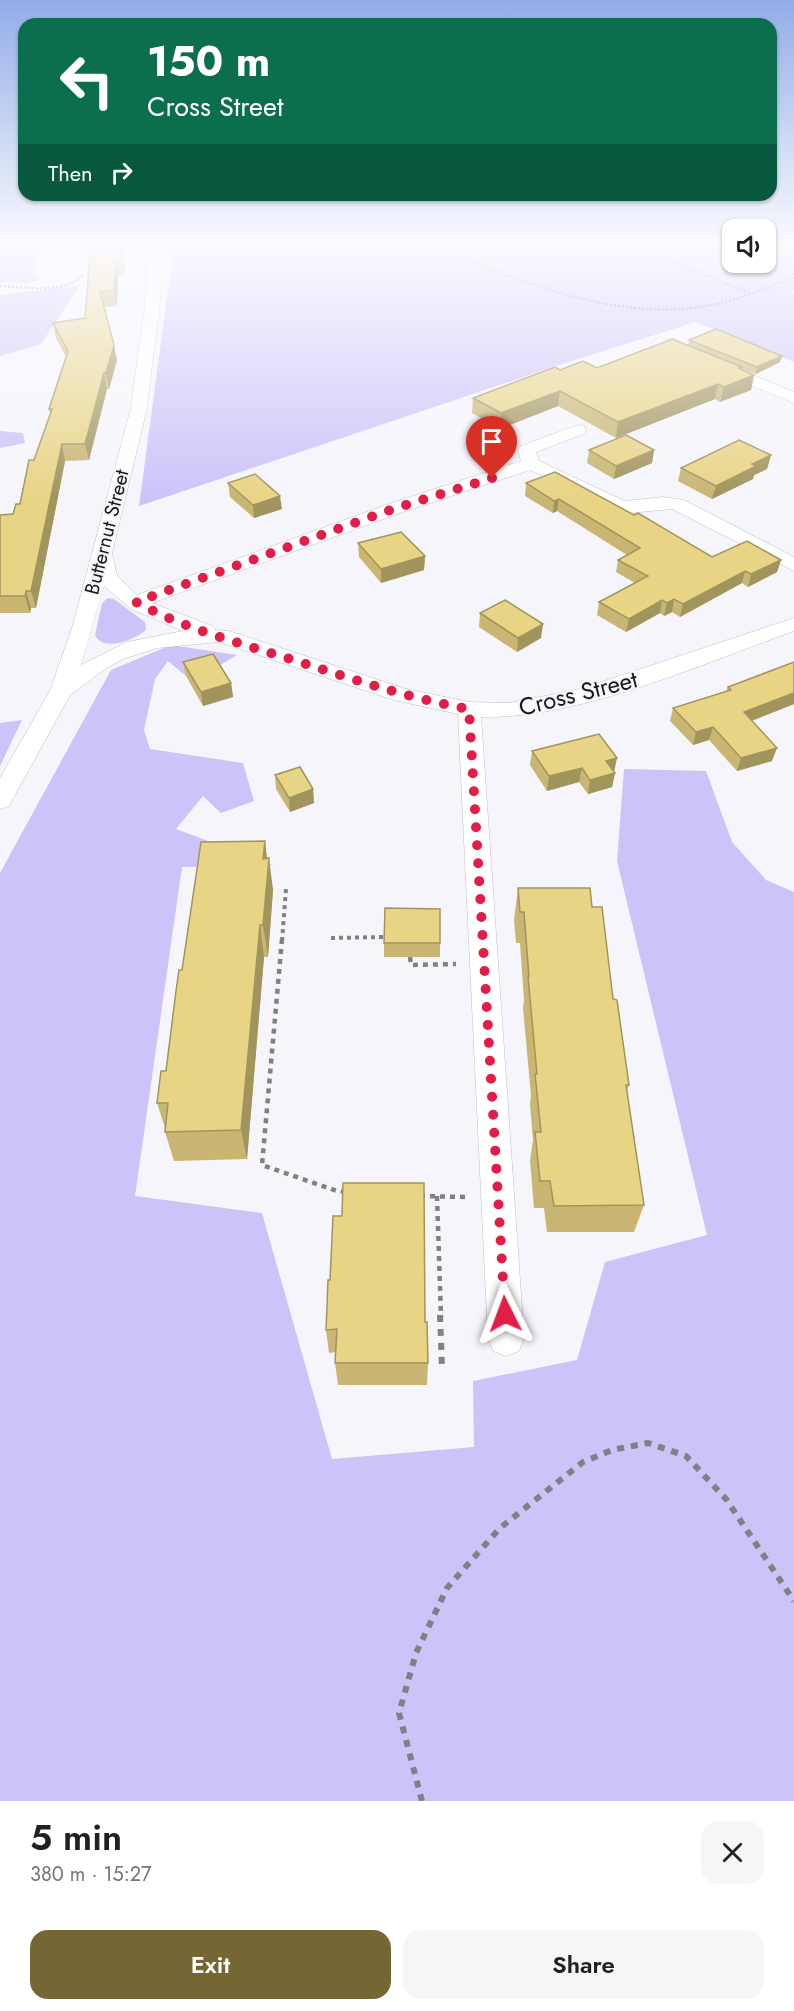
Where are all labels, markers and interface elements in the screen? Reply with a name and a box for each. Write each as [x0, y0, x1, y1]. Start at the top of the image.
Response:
text: 150 m [147, 31, 270, 92]
icon: left [48, 42, 126, 120]
text: Cross Street [147, 87, 283, 126]
icon: right [105, 156, 138, 189]
text: Then [48, 157, 93, 189]
map controls [722, 219, 776, 273]
button: sound [722, 219, 776, 273]
pin [466, 416, 517, 478]
icon: arrive [475, 425, 508, 458]
street label: Butternut Street [77, 466, 137, 598]
street label: Cross Street [515, 661, 641, 725]
position arrow [473, 1282, 537, 1346]
text: 5 min [30, 1811, 122, 1863]
button: close [701, 1821, 764, 1884]
text: 380 m · 15:27 [30, 1860, 152, 1889]
button: Exit [30, 1930, 391, 1999]
button: Share [403, 1930, 764, 1999]

